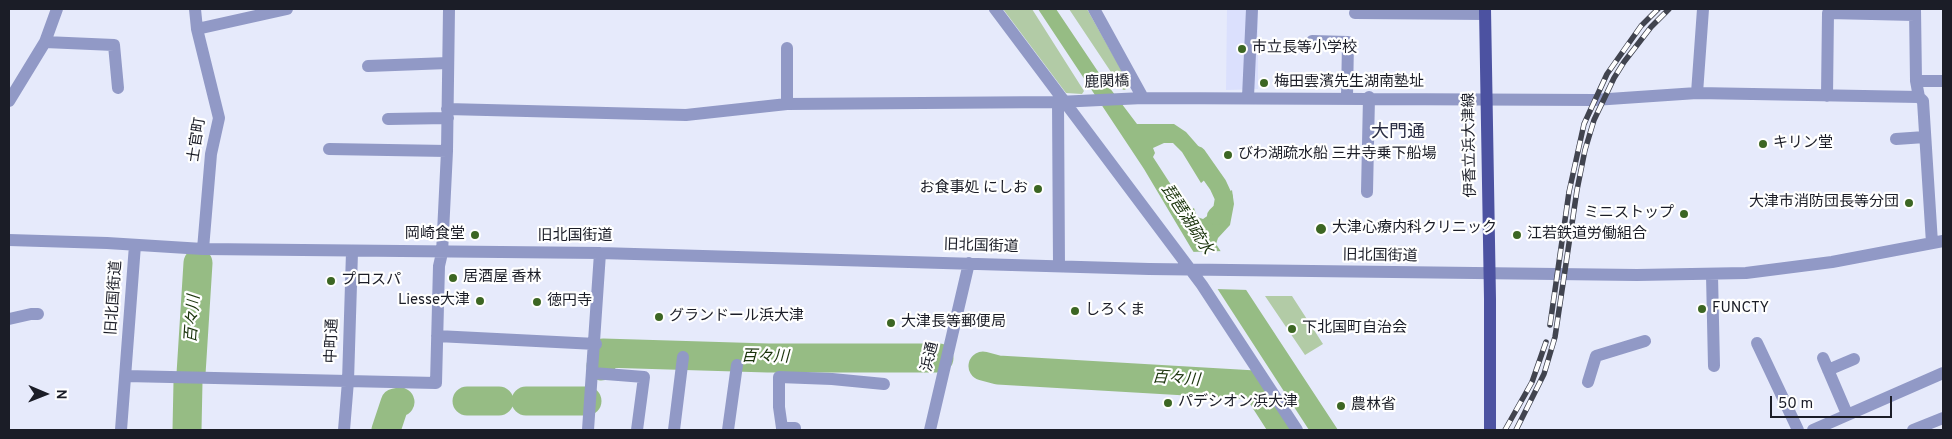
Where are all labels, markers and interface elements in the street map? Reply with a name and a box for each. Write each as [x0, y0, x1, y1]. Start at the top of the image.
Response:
place label: 市立長等小学校 [1252, 40, 1357, 58]
marker: 市立長等小学校 [1236, 43, 1248, 55]
street label: 鹿関橋 [1084, 73, 1130, 93]
place label: 梅田雲濱先生湖南塾址 [1274, 74, 1424, 92]
marker: 梅田雲濱先生湖南塾址 [1258, 77, 1270, 89]
street label: 伊香立浜大津線 [1461, 92, 1481, 198]
street label: 士官町 [186, 116, 210, 164]
district label: 大門通 [1371, 122, 1425, 144]
place label: キリン堂 [1773, 135, 1833, 153]
marker: キリン堂 [1757, 138, 1769, 150]
place label: びわ湖疏水船 三井寺乗下船場 [1238, 146, 1437, 164]
marker: びわ湖疏水船 三井寺乗下船場 [1222, 149, 1234, 161]
place label: お食事処 にしお [919, 180, 1028, 198]
water label: 琵琶湖疏水 [1156, 181, 1216, 259]
marker: お食事処 にしお [1032, 183, 1044, 195]
place label: 大津市消防団長等分団 [1749, 194, 1899, 212]
marker: 大津市消防団長等分団 [1903, 197, 1915, 209]
place label: ミニストップ [1584, 205, 1674, 223]
marker: ミニストップ [1678, 208, 1690, 220]
place label: 大津心療内科クリニック [1332, 220, 1497, 238]
marker: 大津心療内科クリニック [1314, 222, 1328, 236]
place label: 岡崎食堂 [405, 226, 465, 244]
place label: 江若鉄道労働組合 [1527, 226, 1647, 244]
street label: 旧北国街道 [538, 228, 612, 246]
marker: 岡崎食堂 [469, 229, 481, 241]
marker: 江若鉄道労働組合 [1511, 229, 1523, 241]
street label: 旧北国街道 [943, 237, 1019, 257]
street label: 旧北国街道 [1342, 247, 1418, 267]
street label: 旧北国街道 [103, 260, 127, 336]
place label: 居酒屋 香林 [463, 269, 542, 287]
place label: プロスパ [341, 272, 401, 290]
marker: 居酒屋 香林 [447, 272, 459, 284]
marker: プロスパ [325, 275, 337, 287]
place label: Liesse大津 [398, 292, 470, 310]
place label: 徳円寺 [547, 293, 592, 311]
water label: 百々川 [183, 294, 205, 344]
marker: Liesse大津 [474, 295, 486, 307]
marker: 徳円寺 [531, 296, 543, 308]
place label: FUNCTY [1712, 300, 1769, 318]
place label: しろくま [1085, 302, 1145, 320]
marker: FUNCTY [1696, 303, 1708, 315]
marker: しろくま [1069, 305, 1081, 317]
place label: グランドール浜大津 [669, 308, 804, 326]
marker: グランドール浜大津 [653, 311, 665, 323]
place label: 大津長等郵便局 [901, 314, 1006, 332]
marker: 大津長等郵便局 [885, 317, 897, 329]
street label: 中町通 [323, 318, 343, 364]
place label: 下北国町自治会 [1302, 320, 1407, 338]
marker: 下北国町自治会 [1286, 323, 1298, 335]
street label: 浜通 [919, 340, 943, 374]
water label: 百々川 [741, 348, 789, 368]
north arrow [20, 369, 70, 419]
water label: 百々川 [1151, 369, 1201, 391]
scale bar [1772, 386, 1894, 418]
text: N [52, 389, 69, 399]
place label: パデシオン浜大津 [1178, 394, 1298, 412]
text: 50 m [1778, 395, 1813, 414]
marker: パデシオン浜大津 [1162, 397, 1174, 409]
place label: 農林省 [1351, 397, 1396, 415]
marker: 農林省 [1335, 400, 1347, 412]

